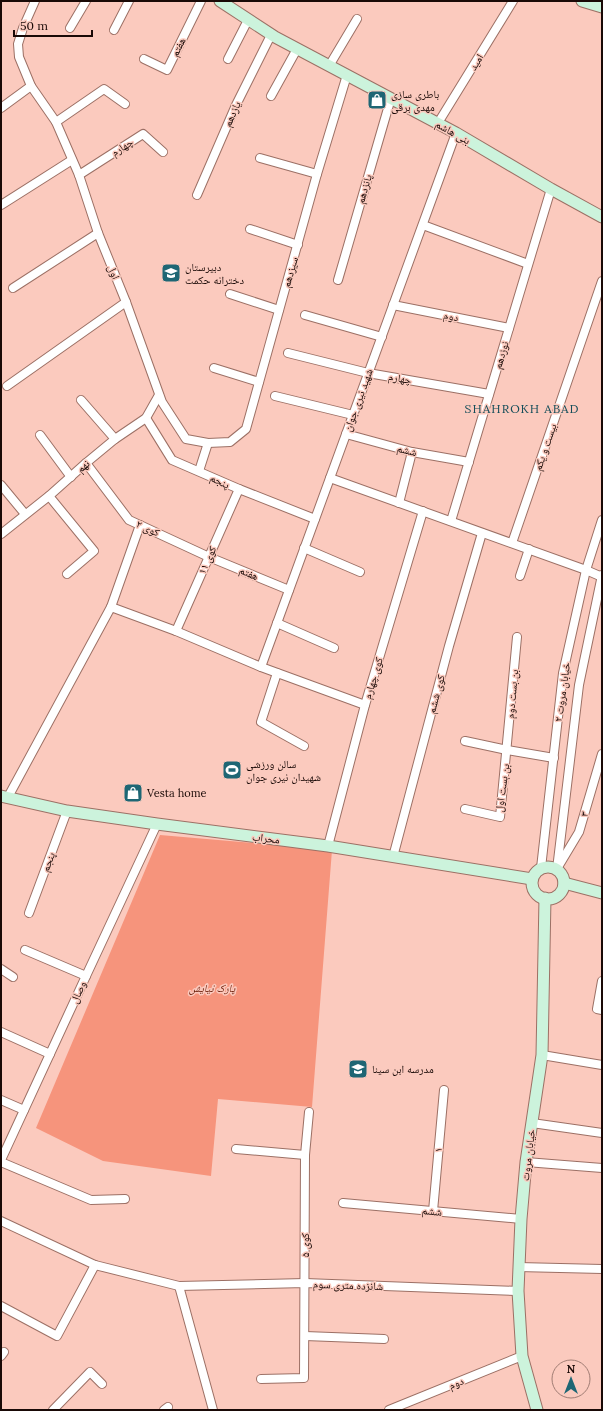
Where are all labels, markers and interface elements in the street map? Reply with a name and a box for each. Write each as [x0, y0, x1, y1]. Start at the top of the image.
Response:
scale bar [14, 12, 92, 38]
text: 50 m [20, 18, 48, 33]
street label: هفتم [167, 35, 190, 59]
street label: امید [466, 51, 486, 73]
place label: باطری سازی مهدی برقی [391, 87, 439, 114]
shop icon: باطری سازی مهدی برقی [366, 89, 388, 111]
street label: یازدهم [220, 98, 245, 129]
street label: بنی هاشم [432, 117, 473, 148]
street label: چهارم [108, 135, 136, 159]
street label: پانزدهم [353, 172, 376, 206]
street label: سیزدهم [279, 255, 302, 289]
place label: دبیرستان دخترانه حکمت [185, 260, 244, 287]
school or university icon: دبیرستان دخترانه حکمت [160, 262, 182, 284]
street label: اول [105, 263, 123, 281]
street label: دوم [442, 308, 460, 324]
street label: نوزدهم [490, 339, 513, 371]
street label: شهید نیری جوان [340, 367, 376, 433]
street label: چهارم [387, 369, 413, 387]
district label: SHAHROKH ABAD [465, 401, 579, 416]
street label: بیست و یکم [530, 422, 561, 473]
street label: ششم [395, 441, 419, 460]
street label: نهم [73, 456, 93, 476]
street label: پنجم [207, 470, 232, 493]
street label: کوی ۲ [134, 517, 162, 540]
street label: کوی ۱۱ [195, 543, 220, 576]
street label: هفتم [237, 563, 261, 584]
street label: کوی چهارم [360, 655, 386, 701]
street label: خیابان مروت ۲ [551, 661, 573, 723]
street label: بن بست دوم [503, 669, 521, 719]
street label: کوی ششم [424, 673, 449, 715]
place label: سالن ورزشی شهیدان نیری جوان [246, 757, 321, 784]
sports icon: سالن ورزشی شهیدان نیری جوان [221, 759, 243, 781]
street label: بن بست اول [492, 763, 512, 813]
shop icon: Vesta home [122, 782, 144, 804]
place label: Vesta home [146, 786, 206, 800]
street label: ۳ [577, 810, 591, 818]
street label: محراب [251, 829, 281, 847]
street label: پنجم [38, 850, 59, 874]
street label: وصال [67, 979, 89, 1005]
park label: پارک نیایش [189, 981, 235, 995]
school or university icon: مدرسه ابن سینا [347, 1058, 369, 1080]
place label: مدرسه ابن سینا [372, 1062, 434, 1076]
street label: خیابان مروت [518, 1128, 538, 1182]
street label: ۱ [431, 1147, 445, 1153]
street label: ششم [421, 1203, 443, 1220]
street label: کوی ۵ [298, 1232, 312, 1257]
street label: شانزده متری سوم [313, 1277, 383, 1293]
north arrow [551, 1359, 591, 1399]
text: N [567, 1362, 576, 1376]
street label: دوم [446, 1374, 466, 1392]

